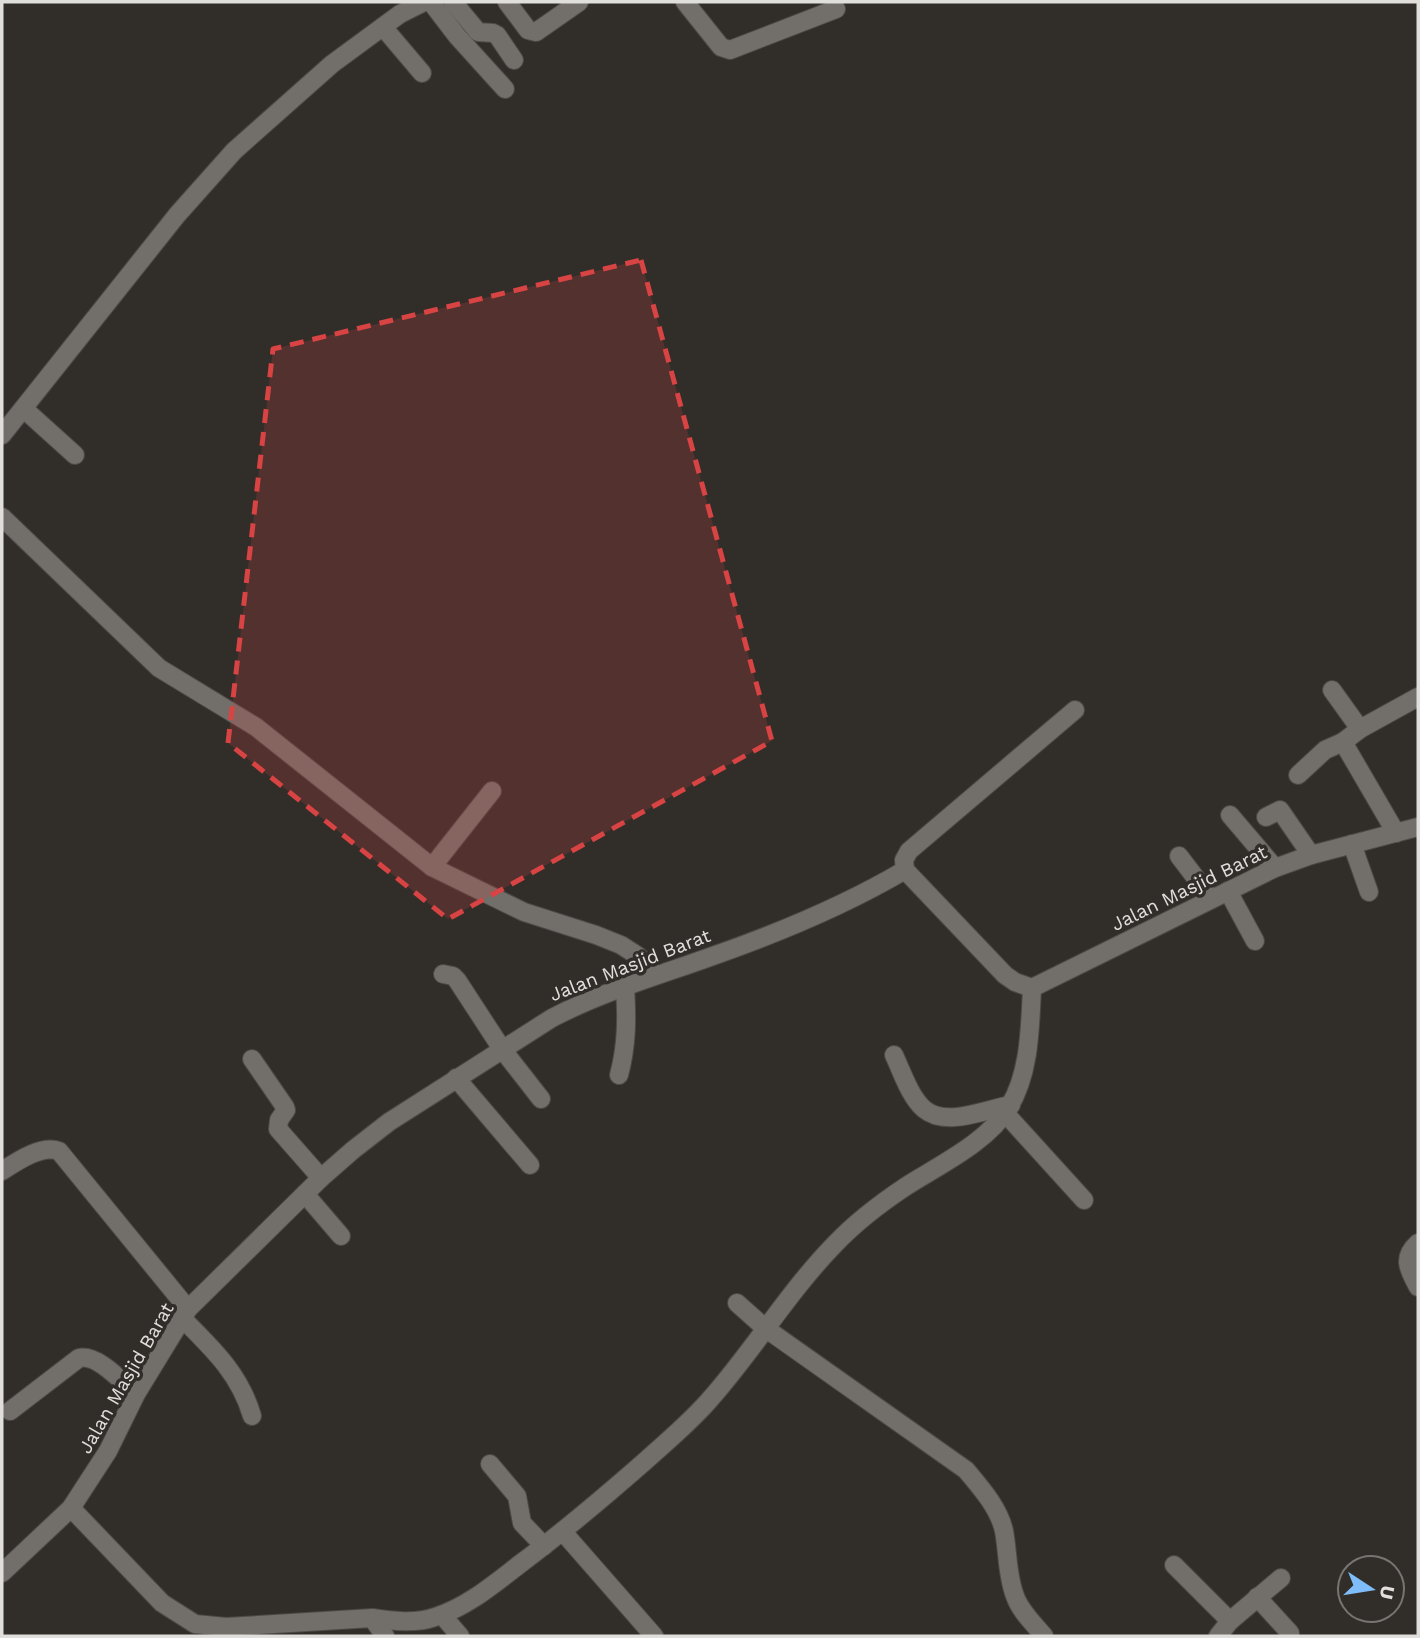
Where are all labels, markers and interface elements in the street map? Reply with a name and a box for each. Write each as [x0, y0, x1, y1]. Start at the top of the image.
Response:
street label: Jalan Masjid Barat [1107, 840, 1271, 936]
street label: Jalan Masjid Barat [546, 924, 714, 1006]
street label: Jalan Masjid Barat [73, 1298, 179, 1458]
north arrow [1336, 1554, 1406, 1624]
text: U [1374, 1583, 1400, 1601]

